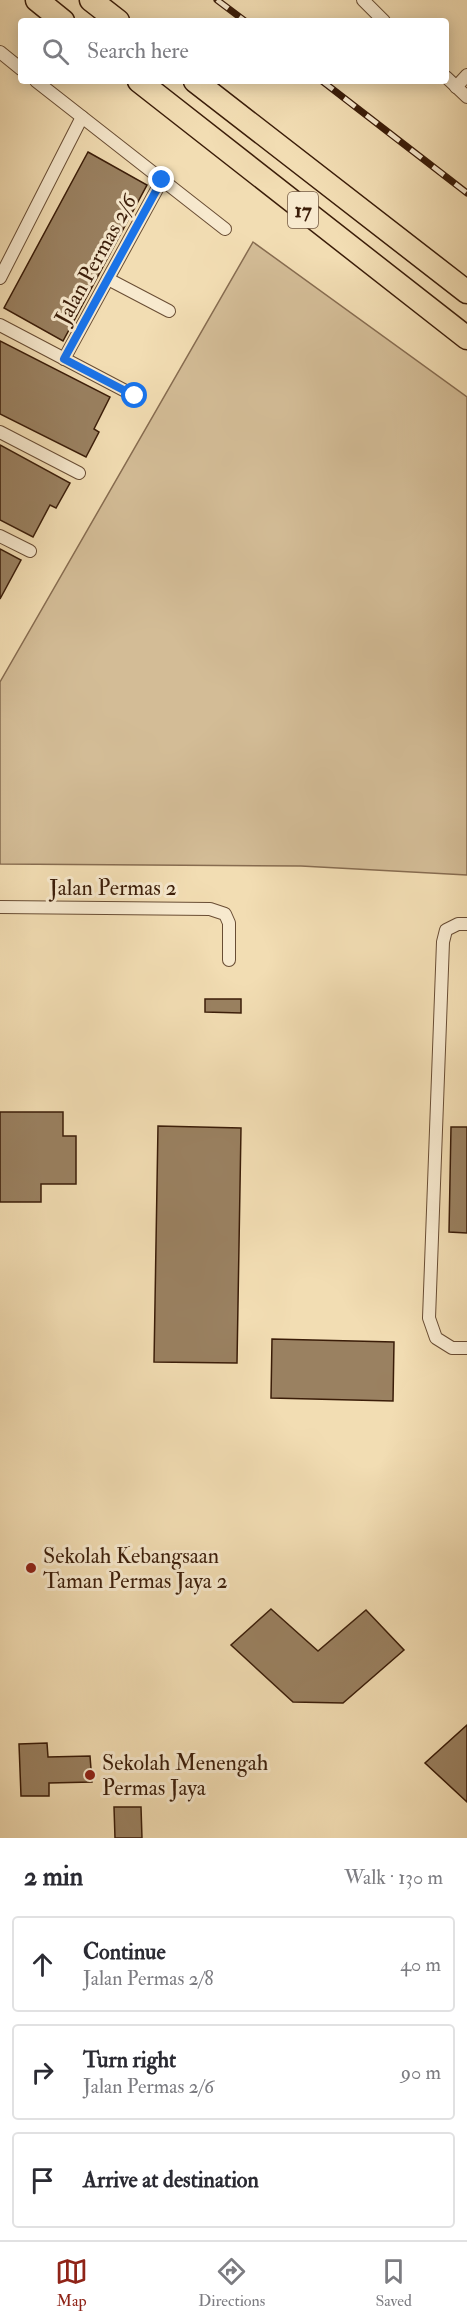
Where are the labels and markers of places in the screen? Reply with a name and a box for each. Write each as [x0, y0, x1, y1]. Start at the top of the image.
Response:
place label: Sekolah Kebangsaan Taman Permas Jaya 2 [43, 1542, 228, 1595]
marker: Sekolah Kebangsaan Taman Permas Jaya 2 [24, 1561, 38, 1575]
place label: Sekolah Menengah Permas Jaya [102, 1749, 269, 1802]
marker: Sekolah Menengah Permas Jaya [83, 1768, 97, 1782]

